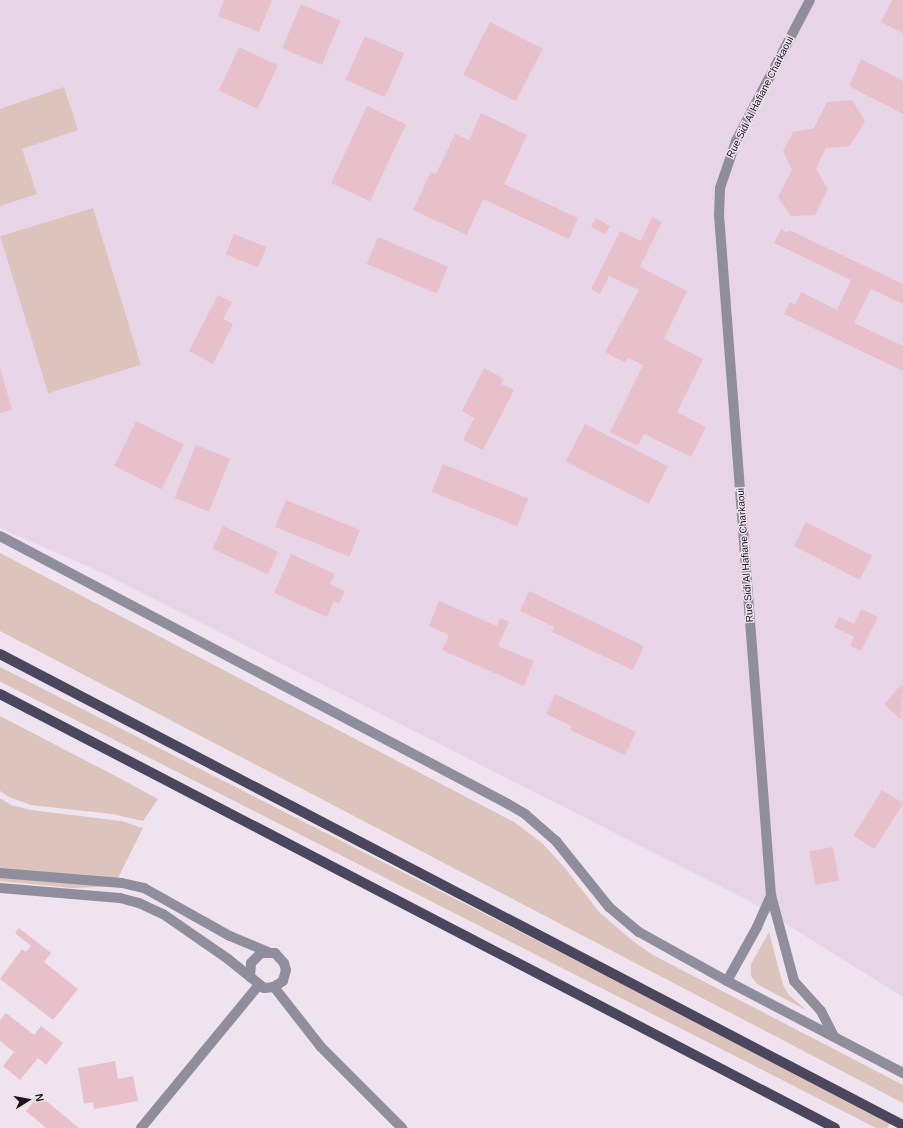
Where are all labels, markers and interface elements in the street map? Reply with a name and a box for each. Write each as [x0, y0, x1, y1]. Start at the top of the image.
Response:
street label: Rue Sidi Al Hafiane Charkaoui [724, 34, 796, 160]
street label: Rue Sidi Al Hafiane Charkaoui [734, 487, 756, 623]
north arrow [8, 1080, 48, 1120]
text: N [33, 1093, 46, 1103]

